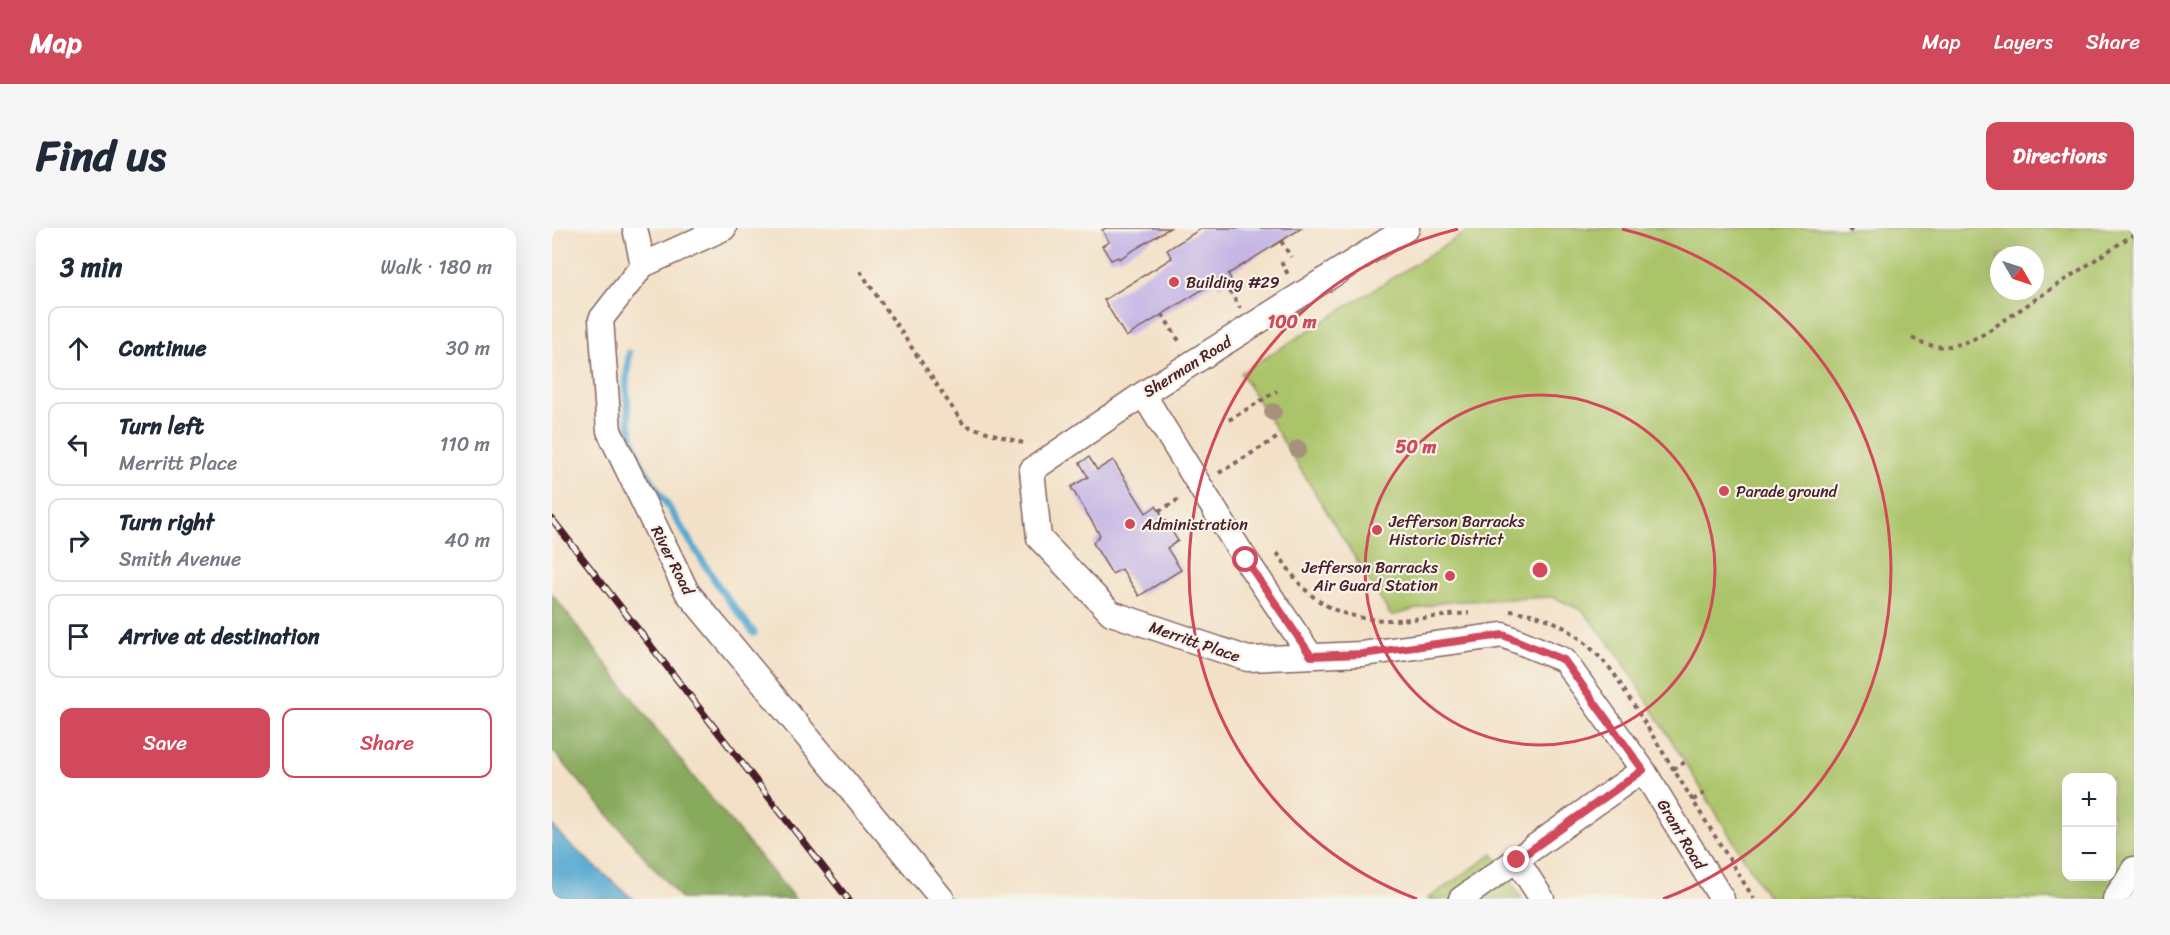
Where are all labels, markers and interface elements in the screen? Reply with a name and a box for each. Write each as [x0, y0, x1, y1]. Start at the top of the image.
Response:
text: Map [30, 18, 82, 67]
text: Map [1922, 23, 1961, 61]
text: Layers [1994, 23, 2053, 61]
text: Share [2086, 23, 2140, 61]
text: Find us [36, 119, 166, 193]
button: Directions [1986, 122, 2134, 190]
text: 3 min [60, 244, 122, 290]
north arrow [1990, 246, 2044, 300]
text: Walk · 180 m [381, 250, 492, 285]
place label: Building #29 [1186, 268, 1280, 297]
marker: Building #29 [1167, 275, 1181, 289]
text: 100 m [1268, 306, 1317, 338]
street label: Sherman Road [1137, 327, 1239, 405]
text: Continue [119, 329, 207, 368]
text: 30 m [446, 331, 490, 366]
icon: ahead [62, 332, 95, 365]
text: Turn left [119, 407, 204, 446]
text: 110 m [440, 427, 490, 462]
icon: left [62, 428, 95, 461]
text: 50 m [1396, 431, 1437, 463]
text: Merritt Place [119, 446, 237, 481]
place label: Parade ground [1736, 477, 1839, 506]
marker: Parade ground [1717, 484, 1731, 498]
text: Turn right [119, 503, 214, 542]
place label: Jefferson Barracks Historic District [1388, 507, 1526, 554]
place label: Administration [1141, 510, 1248, 539]
marker: Administration [1123, 517, 1137, 531]
street label: River Road [643, 520, 703, 601]
text: 40 m [444, 523, 490, 558]
marker: Jefferson Barracks Historic District [1370, 523, 1384, 537]
icon: right [62, 524, 95, 557]
text: Smith Avenue [119, 542, 241, 577]
route start [1232, 546, 1258, 572]
place label: Jefferson Barracks Air Guard Station [1301, 553, 1439, 600]
centre of rings [1530, 560, 1550, 580]
marker: Jefferson Barracks Air Guard Station [1443, 569, 1457, 583]
street label: Merritt Place [1145, 612, 1244, 671]
text: Arrive at destination [119, 617, 320, 656]
icon: arrive [62, 620, 95, 653]
button: Save [60, 708, 270, 778]
button: Share [282, 708, 492, 778]
map controls [2062, 773, 2116, 881]
button: + [2062, 773, 2116, 827]
street label: Grant Road [1649, 793, 1715, 877]
button: − [2062, 827, 2116, 881]
route end [1503, 846, 1529, 872]

